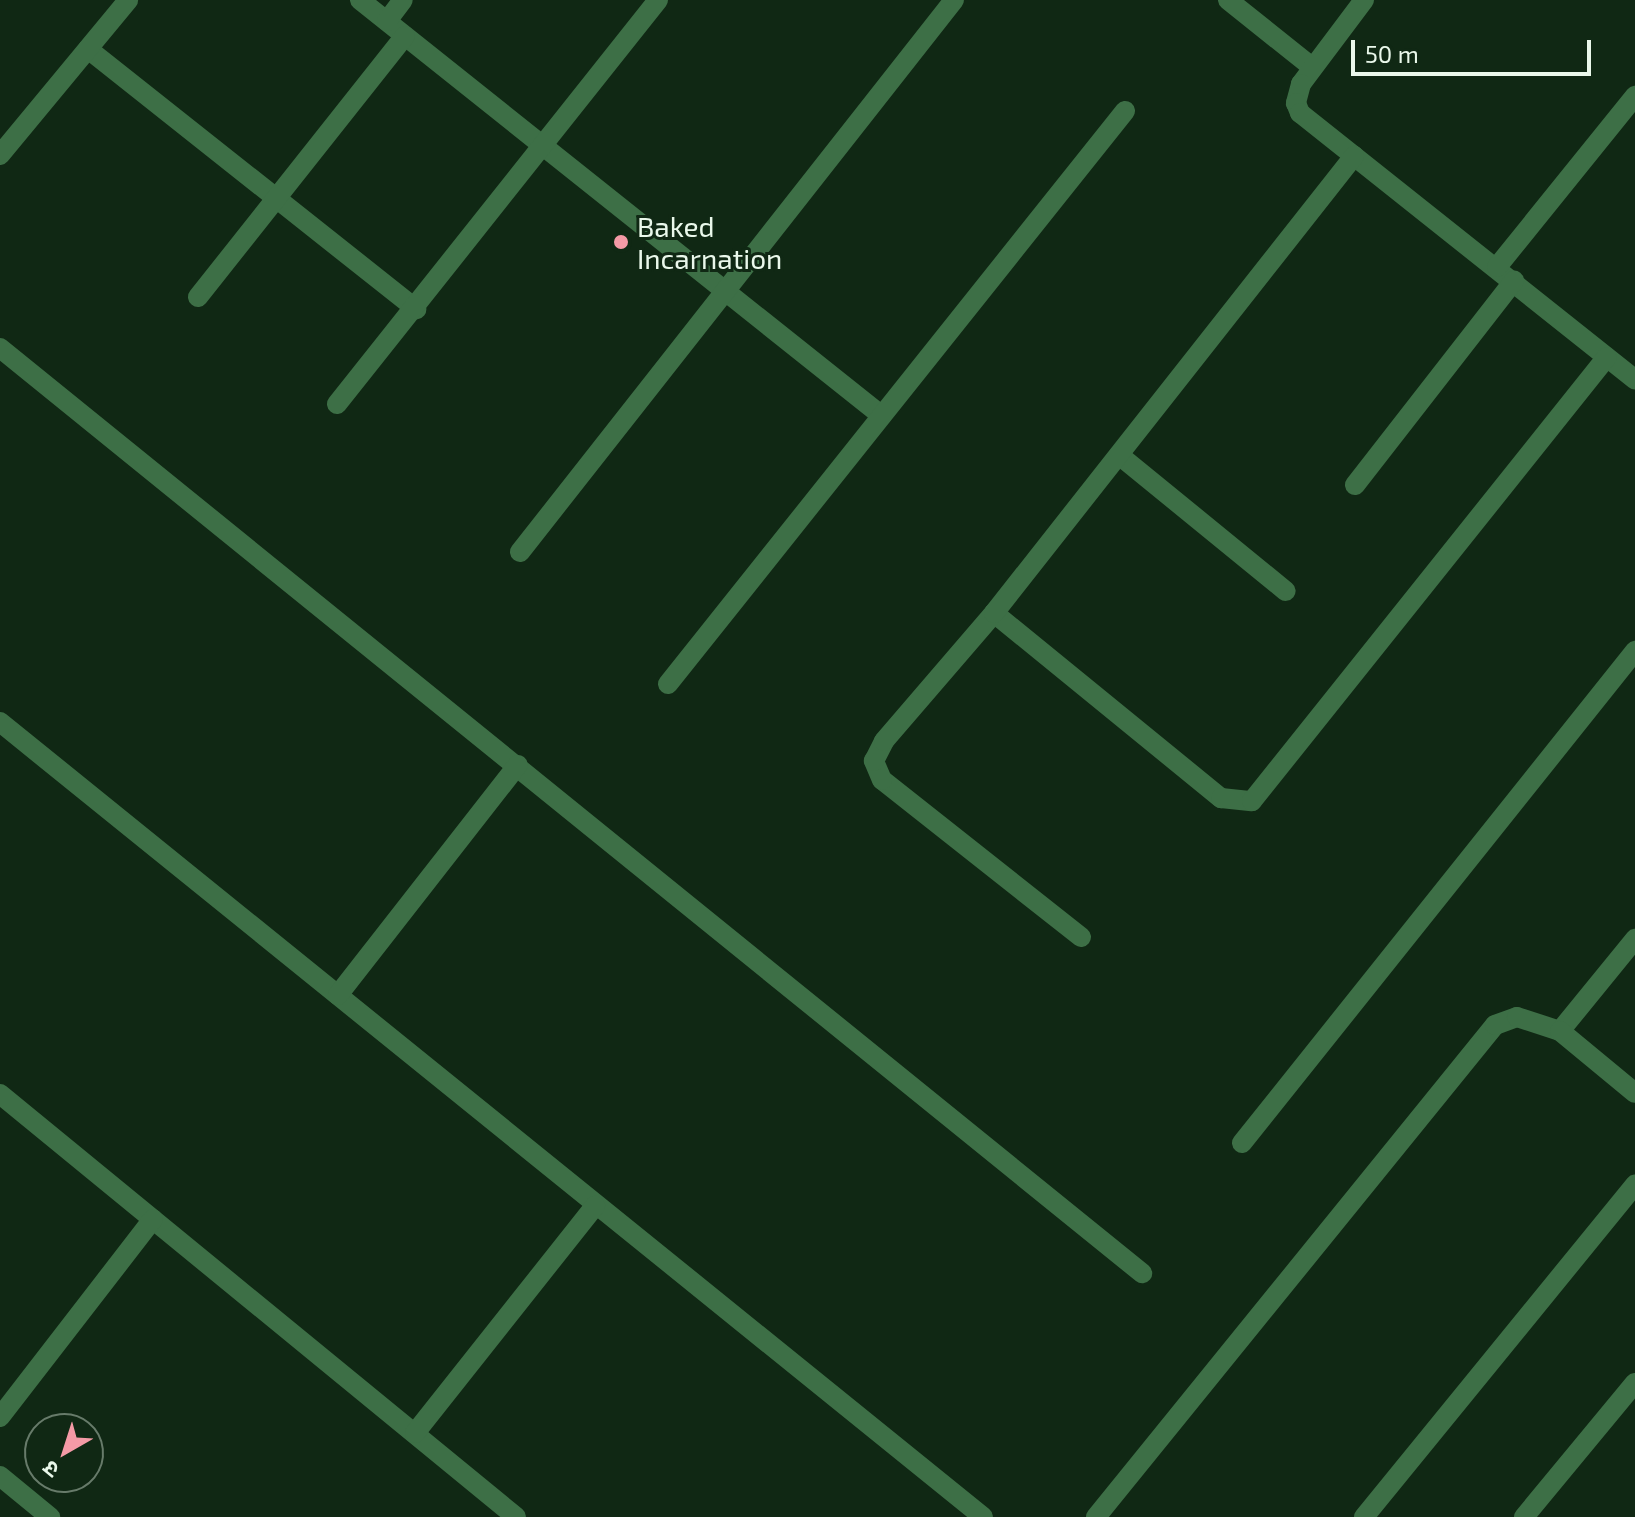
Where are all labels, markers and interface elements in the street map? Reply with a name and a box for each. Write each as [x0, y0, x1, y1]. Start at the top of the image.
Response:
scale bar [1355, 24, 1595, 74]
text: 50 m [1365, 39, 1419, 68]
place label: Baked Incarnation [637, 209, 782, 275]
marker: Baked Incarnation [612, 233, 630, 251]
north arrow [24, 1413, 104, 1493]
text: उ [37, 1456, 63, 1484]

